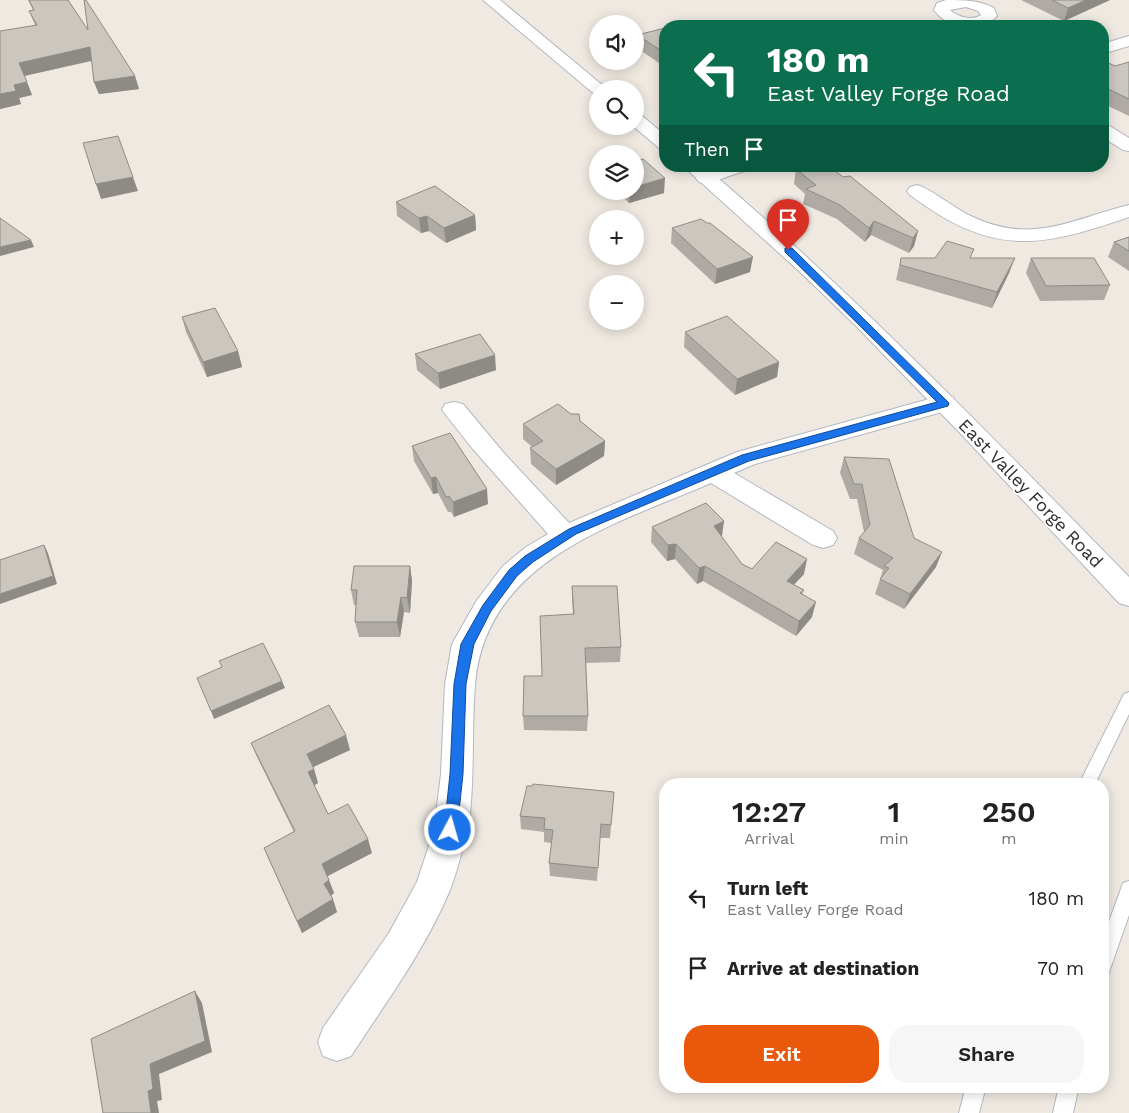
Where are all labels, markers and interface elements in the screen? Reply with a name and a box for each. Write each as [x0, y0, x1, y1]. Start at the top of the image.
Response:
map controls [589, 15, 644, 330]
button: sound [589, 15, 644, 70]
text: 180 m [767, 39, 870, 81]
icon: left [684, 40, 749, 105]
button: search [589, 80, 644, 135]
text: East Valley Forge Road [767, 81, 1010, 106]
icon: arrive [740, 135, 768, 163]
text: Then [684, 138, 730, 161]
button: layers [589, 145, 644, 200]
pin [767, 199, 809, 250]
icon: arrive [774, 206, 802, 234]
button: + [589, 210, 644, 265]
button: − [589, 275, 644, 330]
street label: East Valley Forge Road [954, 414, 1108, 572]
text: 12:27 [732, 794, 806, 829]
text: 1 [888, 794, 900, 829]
text: 250 [982, 794, 1036, 829]
position arrow [423, 803, 475, 855]
text: Arrival [744, 829, 794, 848]
text: min [879, 829, 909, 848]
text: m [1001, 829, 1016, 848]
text: Turn left [727, 877, 808, 900]
icon: left [684, 884, 712, 912]
text: 180 m [1028, 887, 1084, 910]
text: East Valley Forge Road [727, 900, 904, 919]
icon: arrive [684, 954, 712, 982]
text: Arrive at destination [727, 957, 919, 980]
text: 70 m [1037, 957, 1084, 980]
button: Exit [684, 1025, 879, 1083]
button: Share [889, 1025, 1084, 1083]

